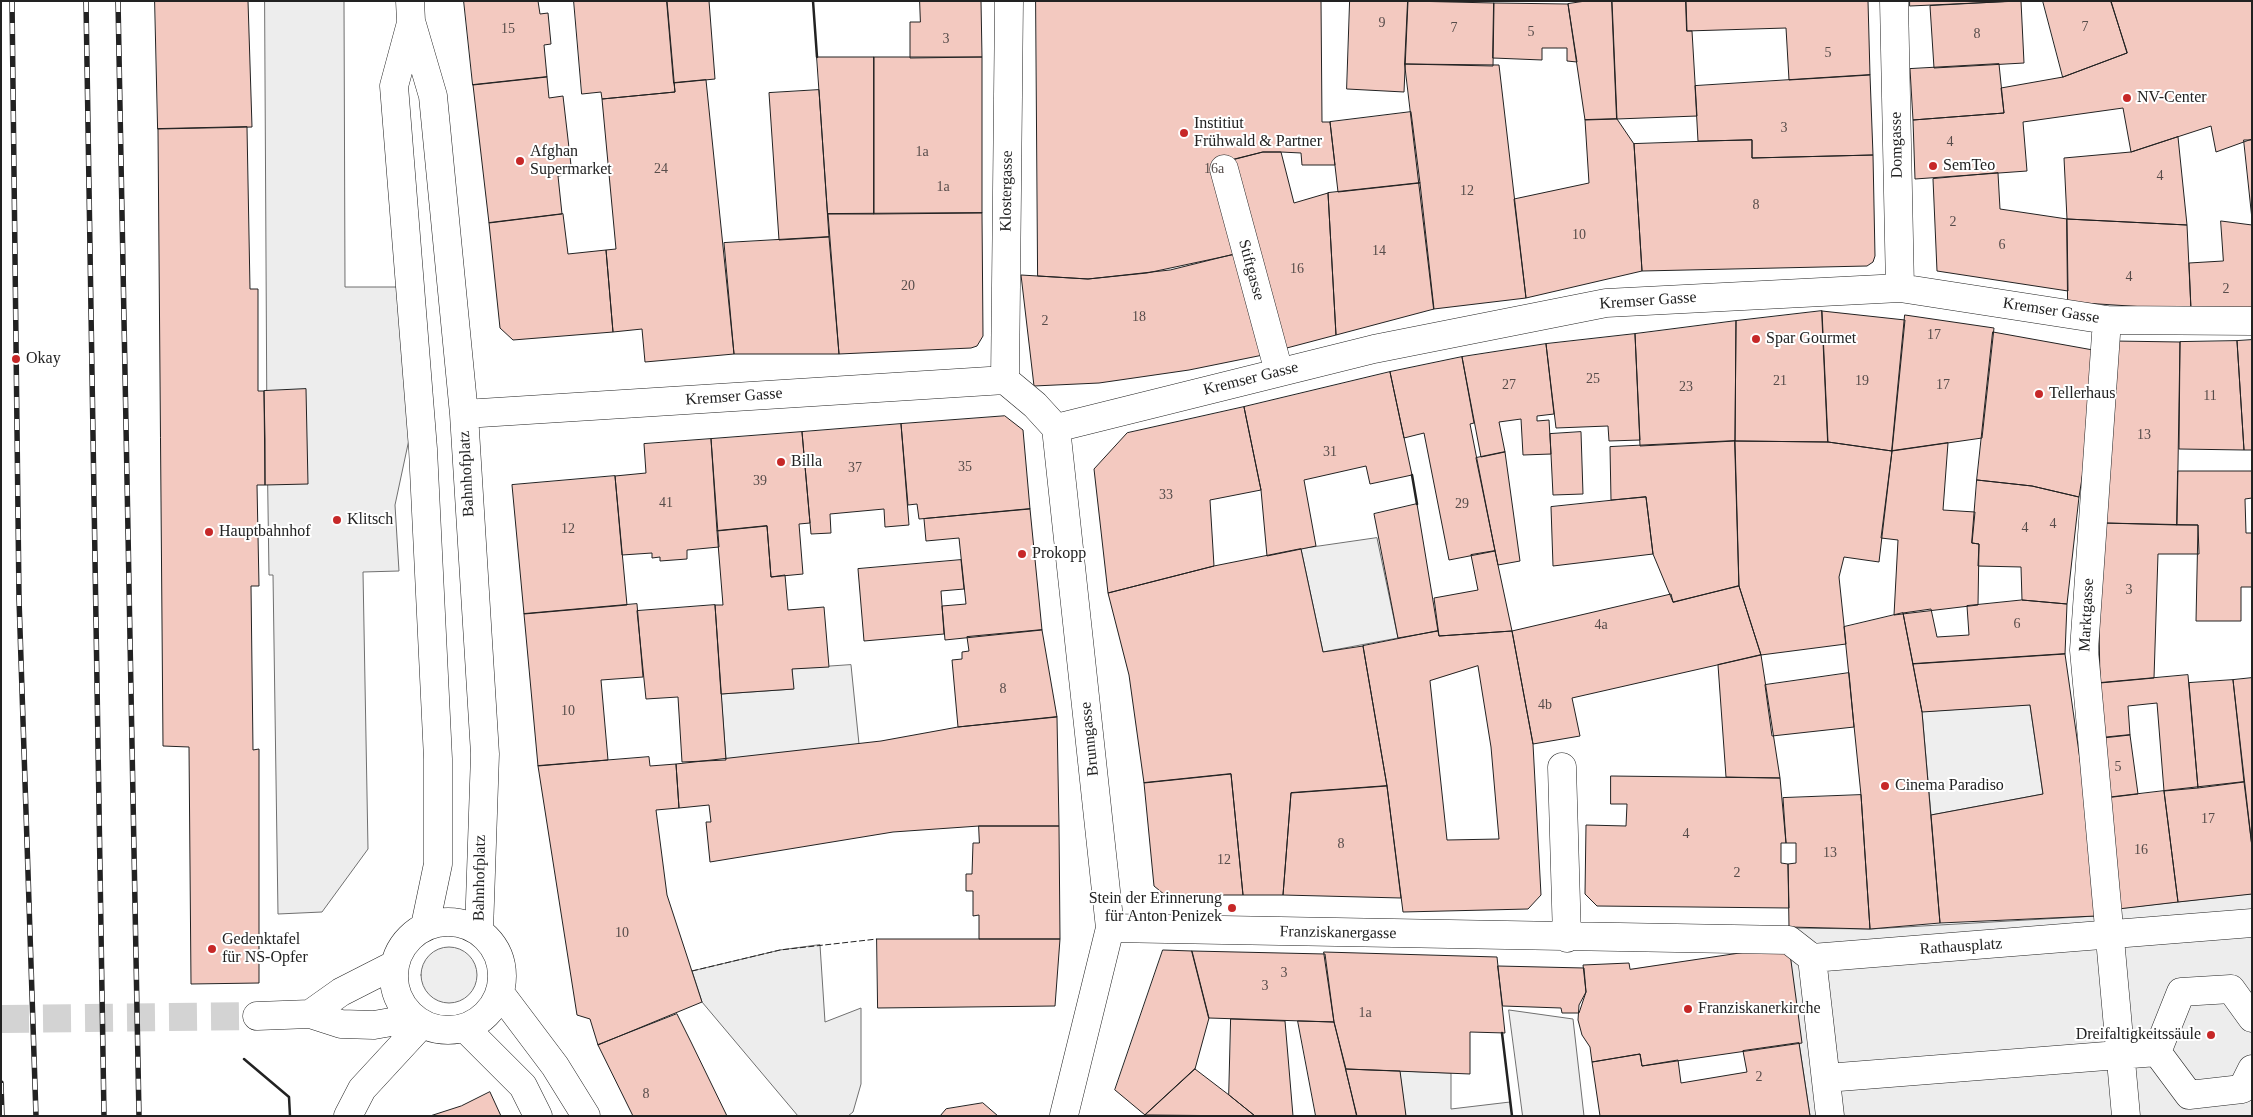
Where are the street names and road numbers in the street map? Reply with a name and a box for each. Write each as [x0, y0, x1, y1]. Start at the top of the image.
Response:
street label: Domgasse [1887, 112, 1907, 178]
street label: Klostergasse [997, 150, 1017, 232]
street label: Stiftgasse [1234, 237, 1268, 303]
street label: Kremser Gasse [1599, 288, 1697, 314]
street label: Kremser Gasse [2001, 294, 2101, 328]
street label: Kremser Gasse [1201, 358, 1301, 400]
street label: Kremser Gasse [685, 384, 783, 410]
street label: Bahnhofplatz [455, 430, 479, 518]
street label: Marktgasse [2075, 578, 2099, 652]
street label: Brunngasse [1077, 701, 1103, 777]
street label: Bahnhofplatz [470, 835, 490, 921]
street label: Franziskanergasse [1279, 922, 1397, 944]
street label: Rathausplatz [1919, 935, 2003, 959]

